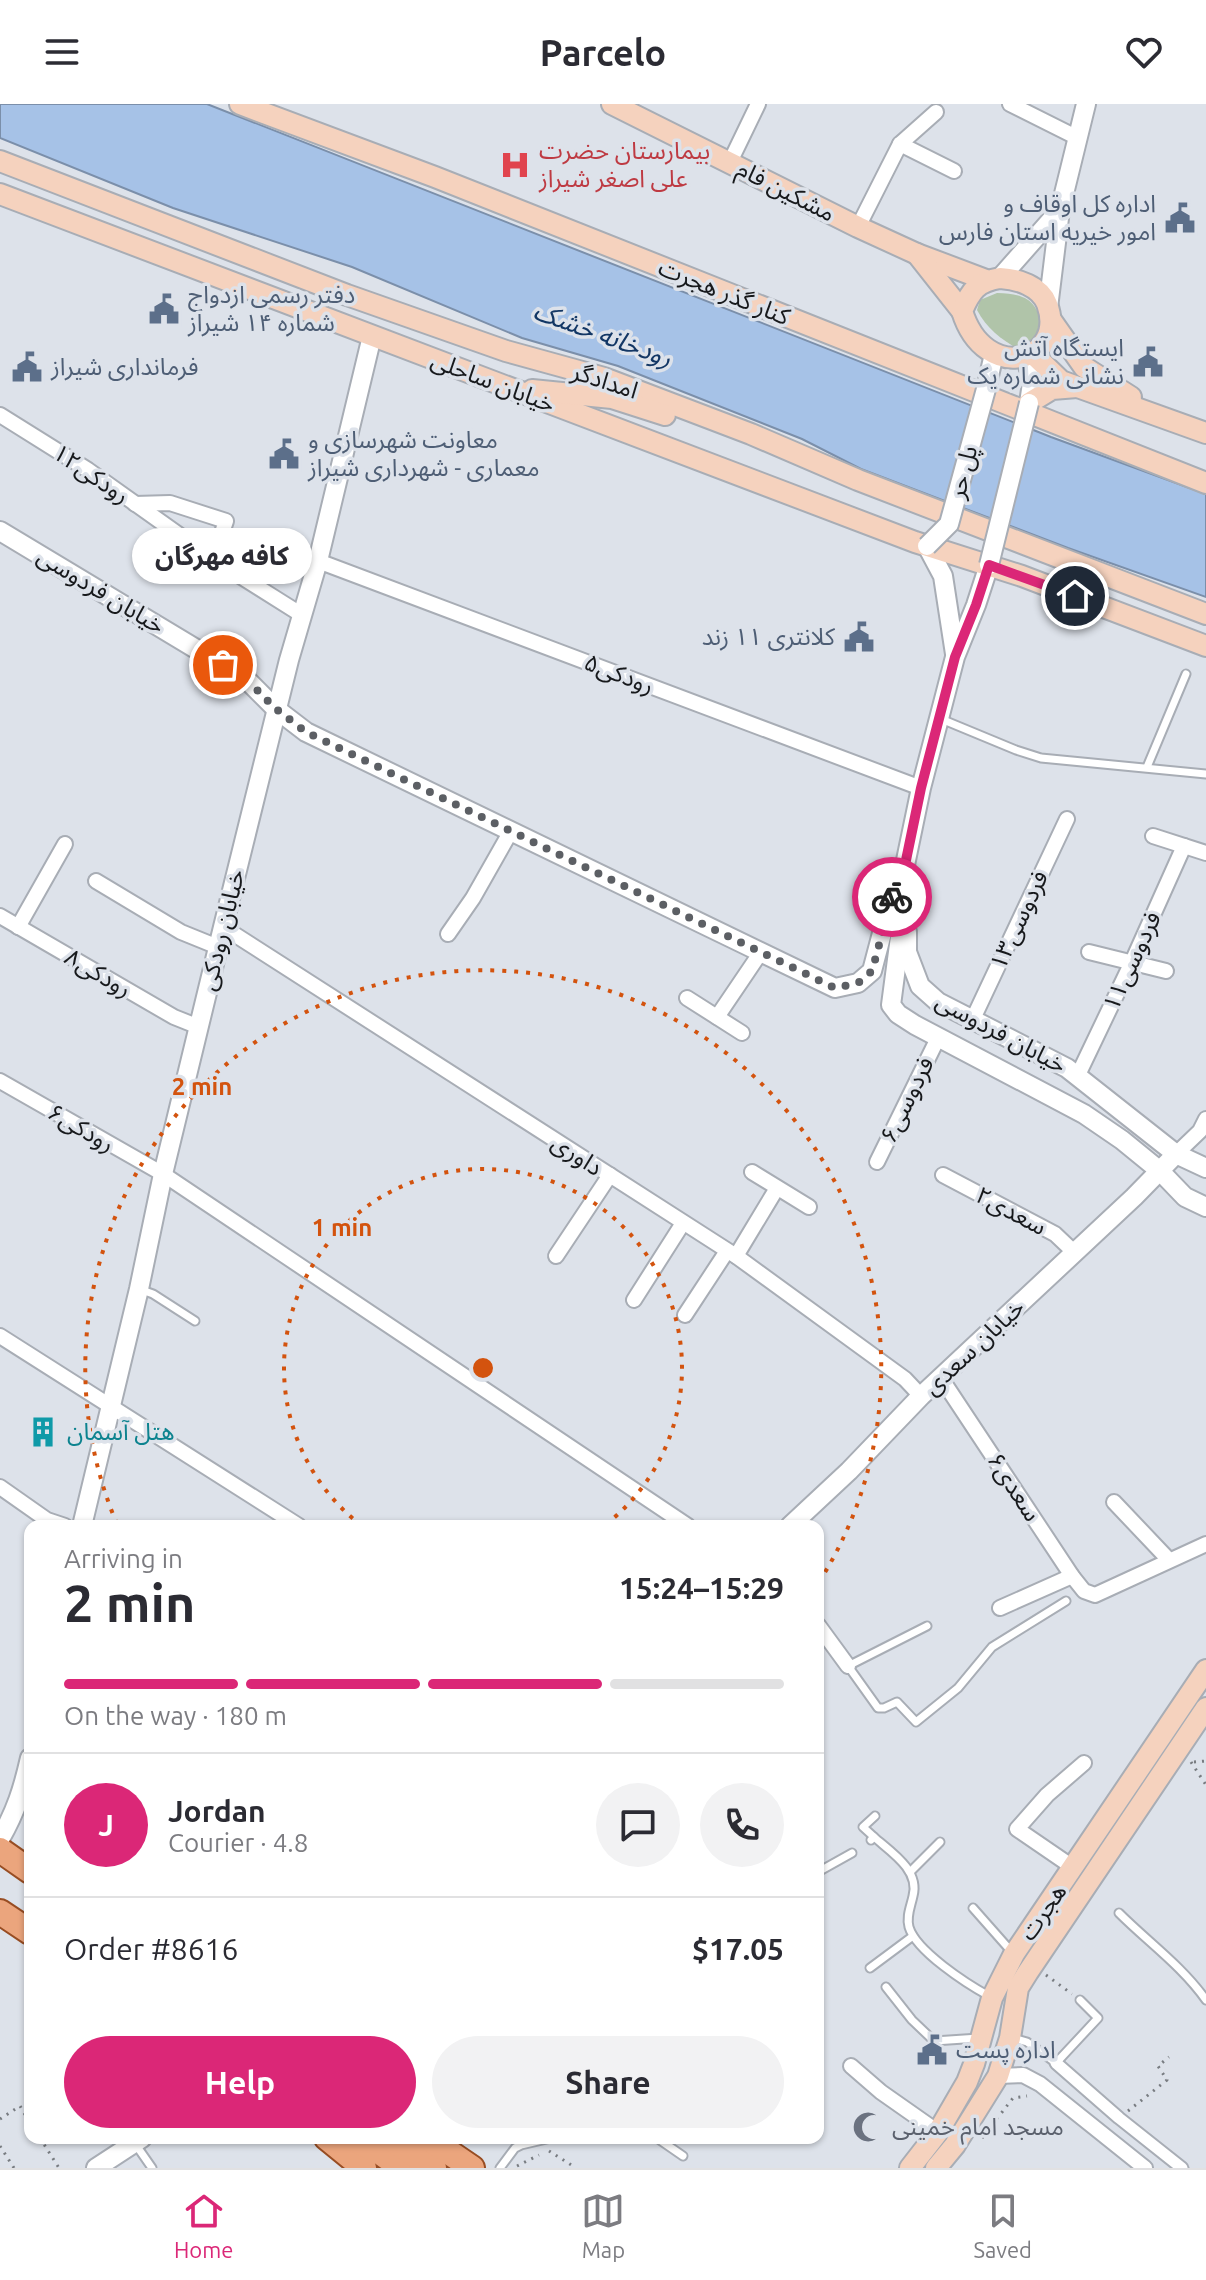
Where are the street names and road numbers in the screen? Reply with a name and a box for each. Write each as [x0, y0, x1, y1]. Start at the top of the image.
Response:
street label: مشکین فام [730, 154, 840, 231]
street label: کنار گذر هجرت [654, 253, 795, 331]
street label: خیابان ساحلی [427, 346, 559, 418]
street label: امدادگر [568, 357, 641, 405]
street label: رودکی۱۲ [48, 438, 134, 510]
street label: پل حر [942, 442, 985, 503]
street label: خیابان فردوسی [32, 542, 170, 640]
street label: رودکی۵ [580, 648, 658, 700]
street label: خیابان رودکی [193, 866, 251, 994]
street label: فردوسی۱۳ [984, 866, 1054, 974]
street label: فردوسی۱۱ [1097, 907, 1167, 1015]
street label: رودکی۸ [60, 943, 136, 1003]
street label: خیابان فردوسی [931, 987, 1071, 1079]
street label: فردوسی۶ [874, 1053, 940, 1147]
street label: رودکی۶ [43, 1098, 119, 1158]
street label: داوری [546, 1128, 608, 1182]
street label: سعدی۲ [971, 1181, 1051, 1241]
street label: خیابان سعدی [918, 1293, 1030, 1401]
street label: سعدی۶ [982, 1447, 1046, 1527]
street label: هجرت [1014, 1878, 1072, 1946]

